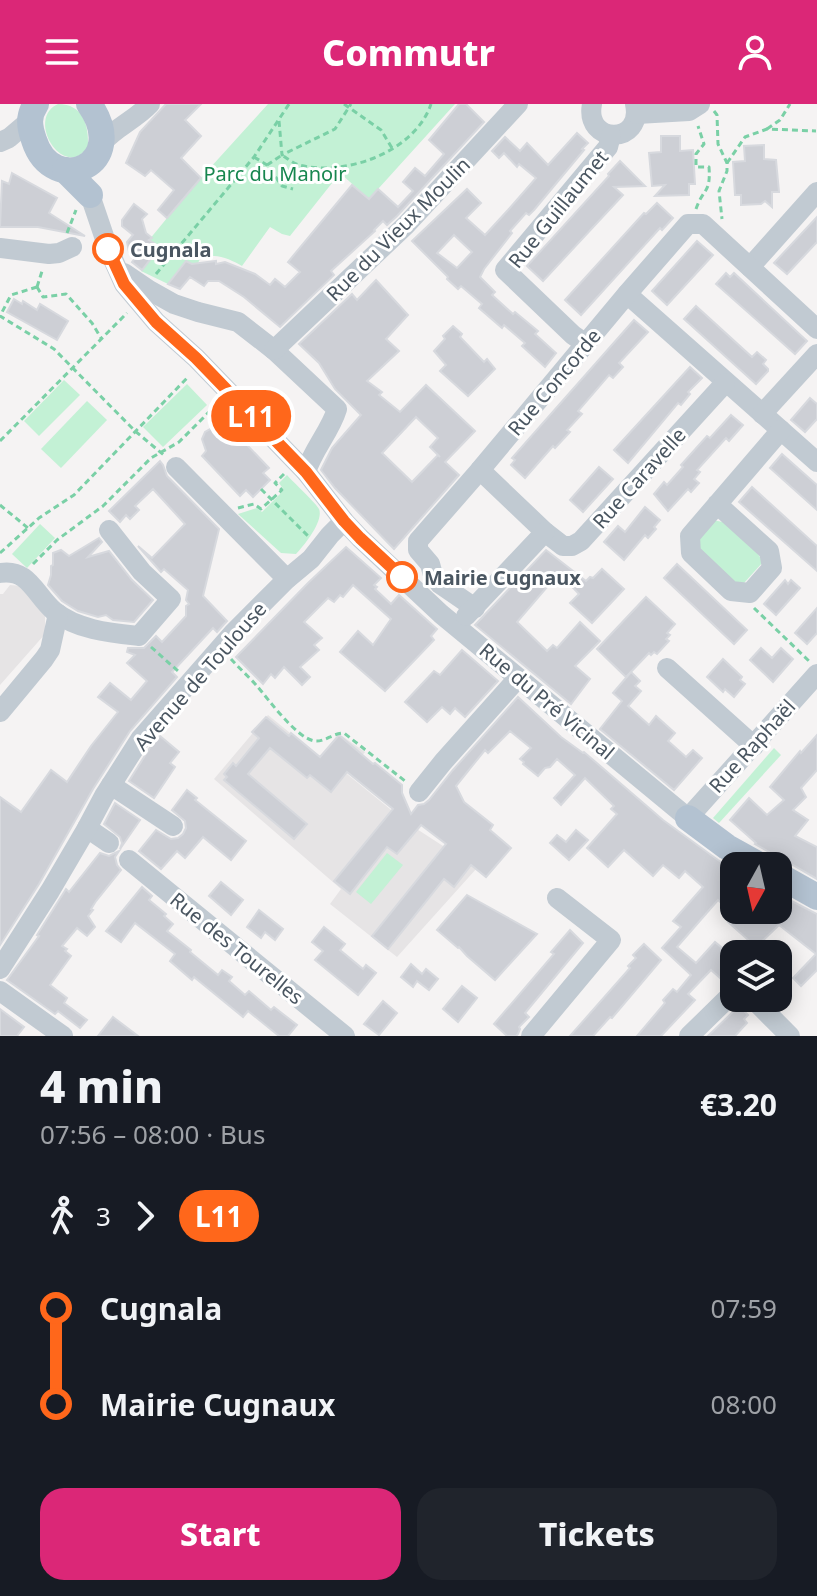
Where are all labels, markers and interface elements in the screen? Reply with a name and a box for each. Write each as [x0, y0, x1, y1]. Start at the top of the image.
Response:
text: Commutr [322, 28, 495, 77]
icon: menu [40, 30, 84, 74]
icon: person [733, 30, 777, 74]
street label: Rue Guillaumet [502, 144, 614, 274]
street label: Rue du Vieux Moulin [320, 151, 476, 307]
park label: Parc du Manoir [203, 160, 347, 187]
marker: Cugnala [93, 234, 123, 264]
place label: Cugnala [130, 236, 211, 263]
street label: Rue Concorde [501, 323, 607, 441]
line badge: L11 [205, 390, 297, 442]
text: L11 [227, 397, 275, 435]
street label: Rue Caravelle [586, 422, 692, 534]
marker: Mairie Cugnaux [387, 562, 417, 592]
place label: Mairie Cugnaux [424, 564, 581, 591]
street label: Avenue de Toulouse [128, 596, 272, 756]
street label: Rue du Pré Vicinal [474, 637, 620, 765]
street label: Rue Raphaël [703, 693, 801, 799]
north arrow [720, 852, 792, 924]
map controls [720, 852, 792, 1012]
street label: Rue des Tourelles [165, 886, 309, 1010]
button: layers [720, 940, 792, 1012]
text: 4 min [40, 1056, 163, 1116]
text: €3.20 [700, 1084, 777, 1125]
text: 07:56 – 08:00 · Bus [40, 1116, 265, 1152]
icon: walk [40, 1194, 84, 1238]
icon: forward [123, 1194, 167, 1238]
text: L11 [195, 1197, 243, 1235]
text: 3 [96, 1198, 111, 1234]
text: Cugnala [100, 1288, 222, 1329]
text: 07:59 [711, 1290, 777, 1326]
text: Mairie Cugnaux [100, 1384, 335, 1425]
text: 08:00 [711, 1386, 777, 1422]
button: Start [40, 1488, 401, 1580]
button: Tickets [417, 1488, 777, 1580]

